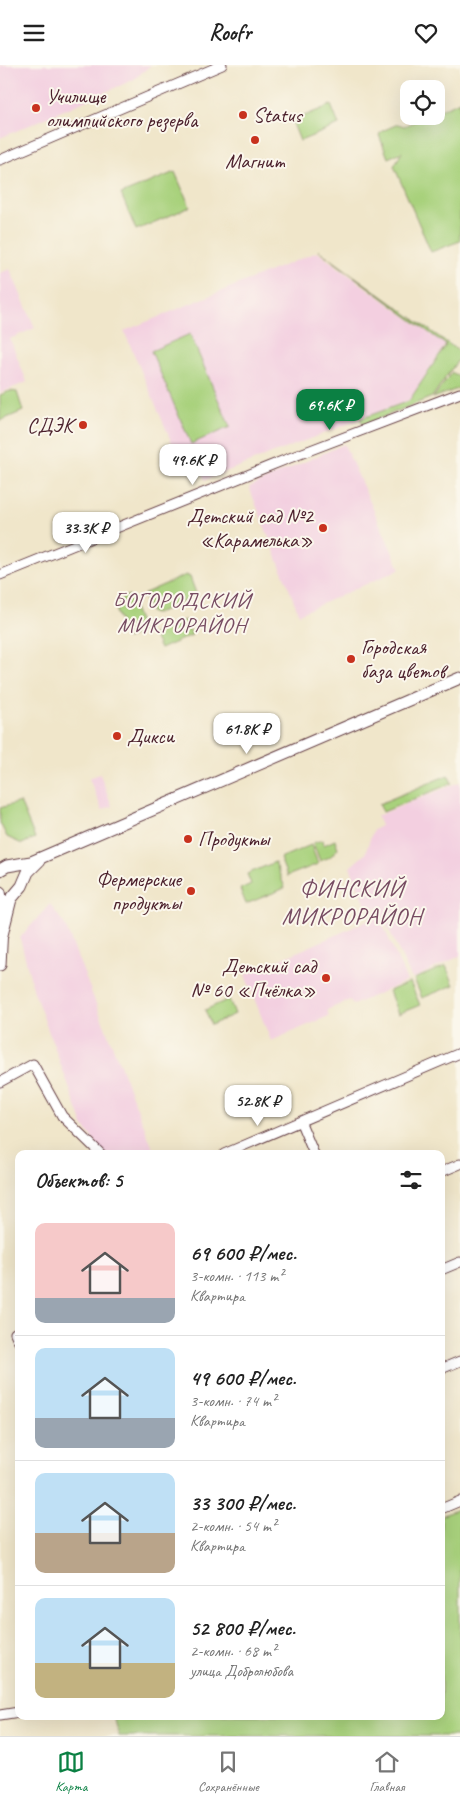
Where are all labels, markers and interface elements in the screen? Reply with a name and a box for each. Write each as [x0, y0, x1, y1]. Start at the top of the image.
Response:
icon: menu [20, 19, 48, 47]
text: Roofr [209, 19, 251, 47]
icon: heart [412, 19, 440, 47]
map controls [400, 80, 445, 125]
button: locate [400, 80, 445, 125]
place label: Училище олимпийского резерва [46, 83, 199, 133]
marker: Училище олимпийского резерва [30, 102, 42, 114]
place label: Status [253, 102, 303, 128]
marker: Status [237, 109, 249, 121]
marker: Магнит [249, 134, 261, 146]
place label: Магнит [225, 148, 286, 174]
pin: 69.6K ₽ [284, 389, 376, 431]
text: 69.6K ₽ [307, 395, 353, 415]
place label: СДЭК [27, 412, 78, 438]
marker: СДЭК [77, 419, 89, 431]
pin: 49.6K ₽ [147, 443, 239, 486]
text: 49.6K ₽ [170, 450, 216, 470]
place label: Детский сад №2 «Карамелька» [187, 503, 315, 553]
pin: 33.3K ₽ [40, 511, 132, 554]
text: 33.3K ₽ [63, 518, 109, 538]
marker: Детский сад №2 «Карамелька» [317, 522, 329, 534]
district label: БОГОРОДСКИЙ МИКРОРАЙОН [113, 586, 254, 639]
place label: Городская база цветов [361, 634, 449, 684]
marker: Городская база цветов [345, 653, 357, 665]
pin: 61.8K ₽ [201, 713, 293, 755]
text: 61.8K ₽ [224, 719, 270, 739]
place label: Дикси [127, 723, 176, 749]
marker: Дикси [111, 730, 123, 742]
place label: Продукты [198, 826, 271, 852]
marker: Продукты [182, 833, 194, 845]
place label: Фермерские продукты [96, 866, 183, 916]
district label: ФИНСКИЙ МИКРОРАЙОН [282, 873, 426, 931]
marker: Фермерские продукты [185, 885, 197, 897]
place label: Детский сад № 60 «Пчёлка» [190, 953, 318, 1003]
marker: Детский сад № 60 «Пчёлка» [320, 972, 332, 984]
pin: 52.8K ₽ [212, 1085, 304, 1127]
text: 52.8K ₽ [236, 1091, 280, 1111]
icon: filters [397, 1166, 425, 1194]
text: Объектов: 5 [35, 1167, 123, 1193]
text: 69 600 ₽/мес. [190, 1240, 296, 1266]
icon: home [75, 1243, 135, 1303]
text: 3-комн. · 113 m² [190, 1266, 283, 1286]
text: Квартира [190, 1286, 245, 1306]
text: 49 600 ₽/мес. [190, 1365, 296, 1391]
icon: home [75, 1368, 135, 1428]
text: 3-комн. · 74 m² [190, 1391, 276, 1411]
text: Квартира [190, 1411, 245, 1431]
text: 33 300 ₽/мес. [190, 1490, 296, 1516]
icon: home [75, 1493, 135, 1553]
text: 2-комн. · 54 m² [190, 1516, 276, 1536]
text: Квартира [190, 1536, 245, 1556]
text: 52 800 ₽/мес. [190, 1615, 295, 1641]
icon: home [75, 1618, 135, 1678]
text: 2-комн. · 68 m² [190, 1641, 276, 1661]
text: улица Добролюбова [190, 1661, 293, 1681]
tab: Карта [55, 1748, 87, 1795]
tab: Сохранённые [198, 1748, 259, 1795]
tab: Главная [370, 1748, 405, 1795]

